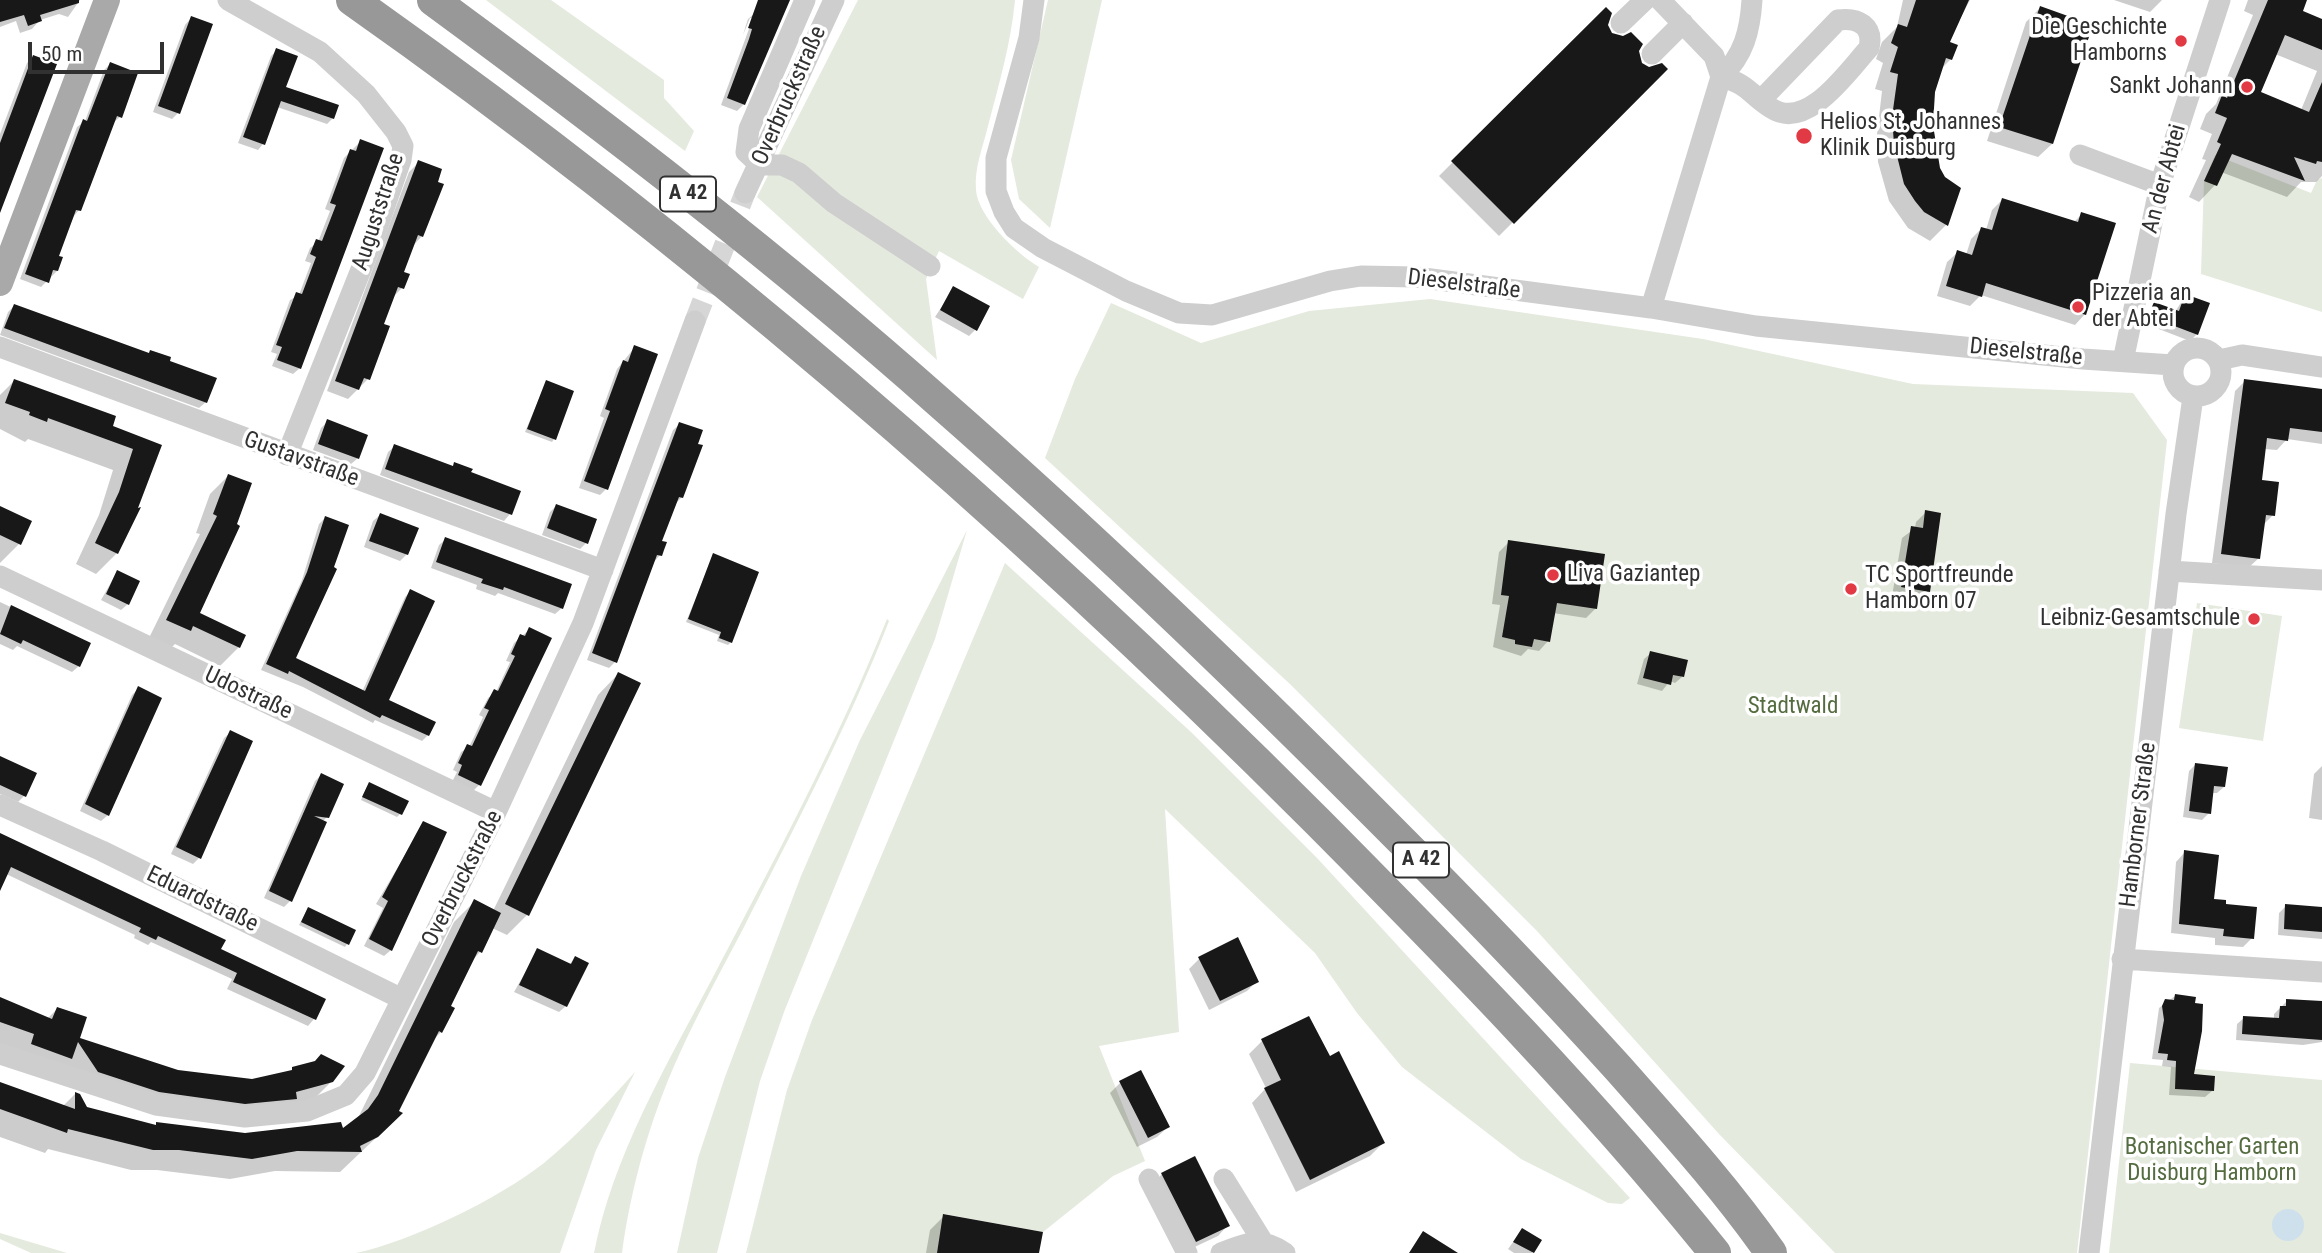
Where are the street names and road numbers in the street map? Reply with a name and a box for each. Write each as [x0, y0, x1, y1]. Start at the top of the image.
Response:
street label: Overbruckstraße [747, 22, 833, 170]
street label: An der Abtei [2137, 122, 2193, 236]
street label: Auguststraße [347, 150, 411, 274]
road number: A 42 [660, 176, 716, 212]
street label: Dieselstraße [1406, 264, 1522, 306]
street label: Dieselstraße [1968, 333, 2084, 373]
street label: Gustavstraße [240, 426, 362, 494]
street label: Udostraße [200, 662, 296, 726]
street label: Hamborner Straße [2115, 741, 2163, 909]
street label: Overbruckstraße [417, 806, 509, 952]
road number: A 42 [1393, 842, 1449, 878]
street label: Eduardstraße [142, 861, 262, 939]

